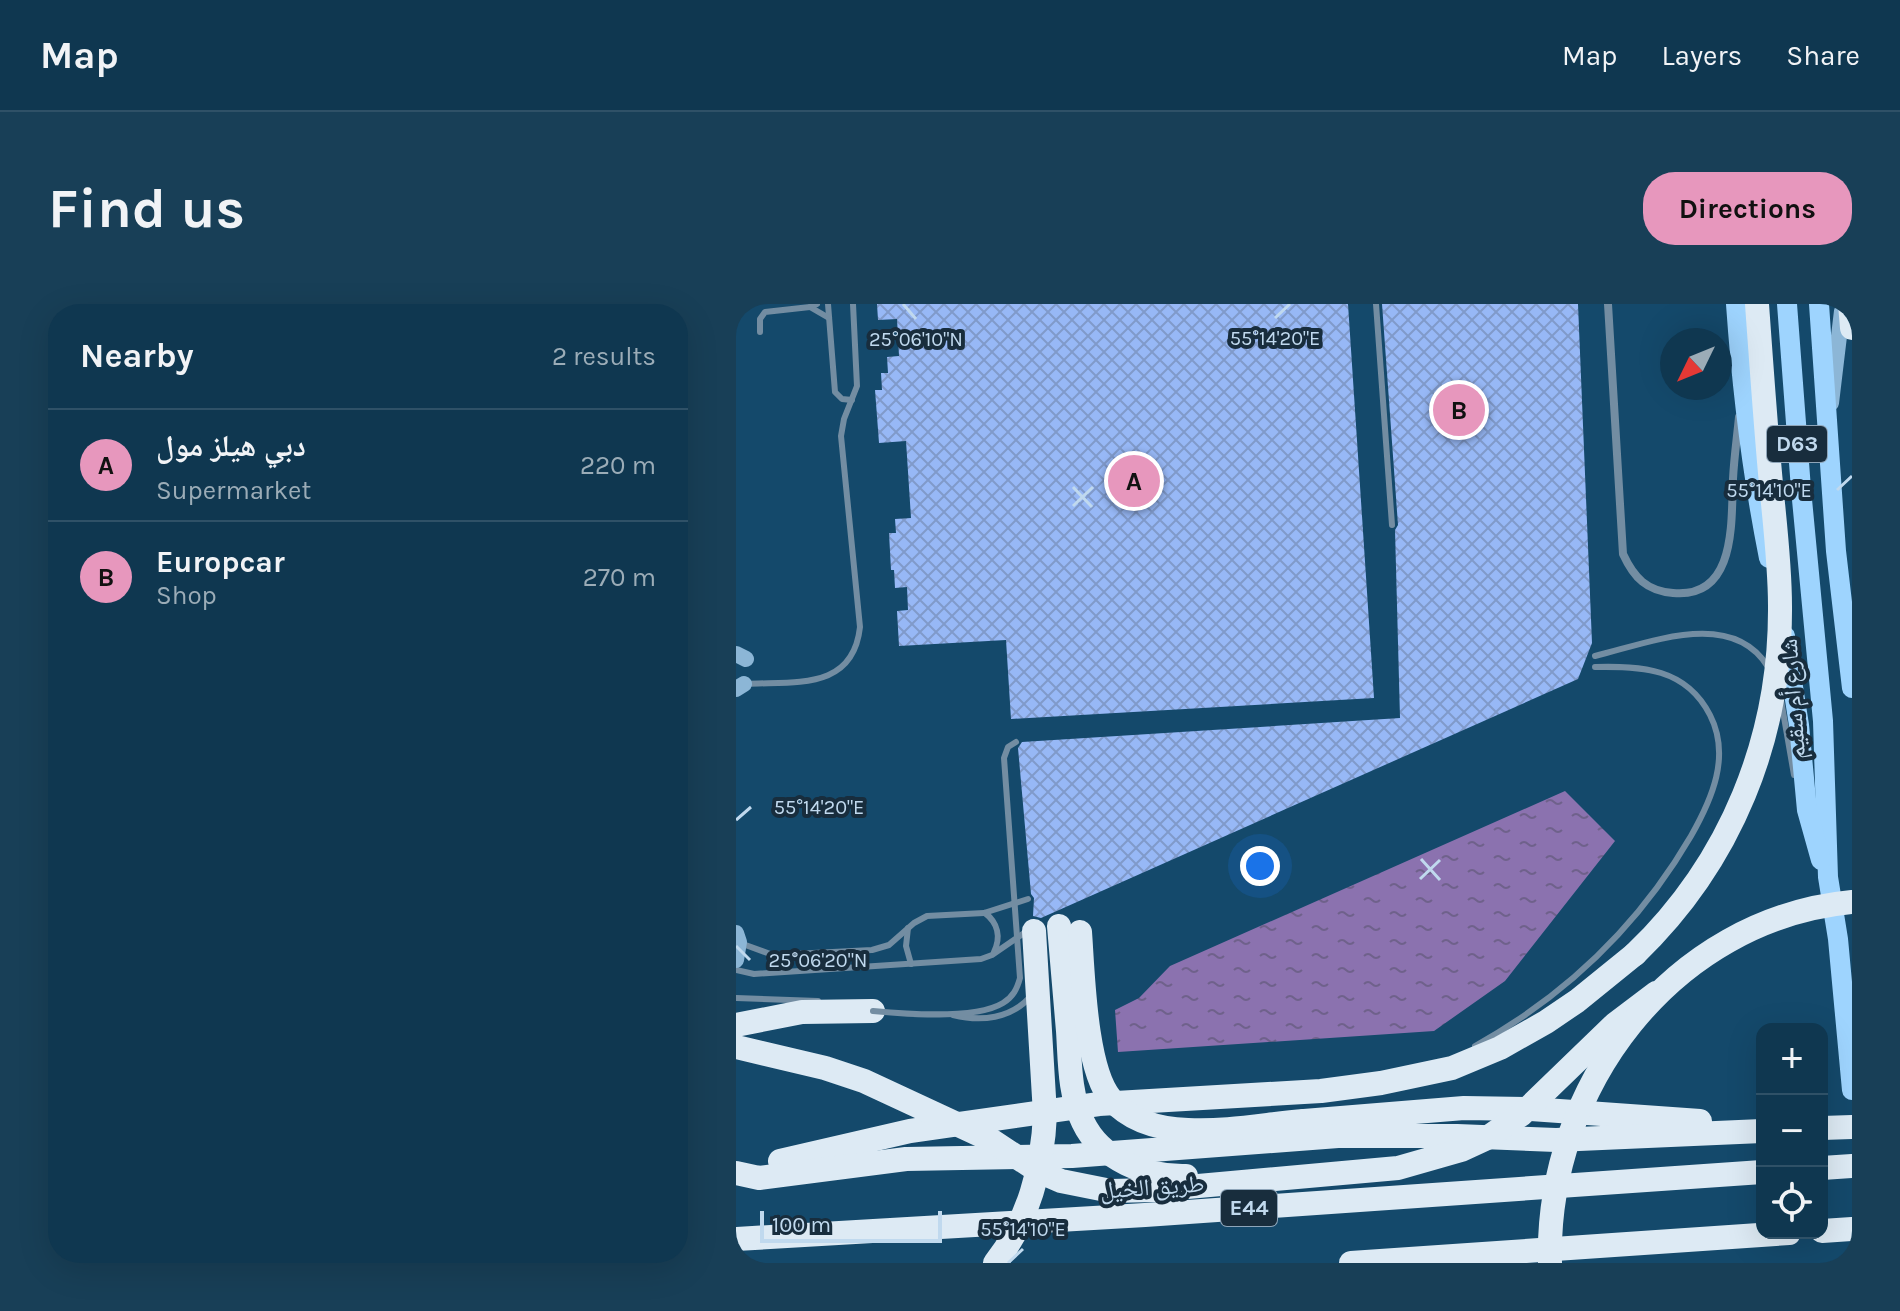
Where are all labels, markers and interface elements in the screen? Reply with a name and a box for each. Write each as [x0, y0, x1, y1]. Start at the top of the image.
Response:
text: Map [40, 33, 119, 78]
text: Map [1562, 39, 1617, 72]
text: Layers [1661, 39, 1742, 72]
text: Share [1786, 39, 1860, 72]
button: Directions [1643, 172, 1852, 245]
text: Find us [48, 176, 245, 241]
text: 55°14'20"E [1230, 327, 1320, 350]
text: 25°06'10"N [869, 328, 963, 351]
north arrow [1660, 328, 1732, 400]
text: Nearby [80, 336, 194, 376]
text: 2 results [552, 341, 656, 372]
pin: B [1433, 380, 1485, 440]
road number: D63 [1767, 426, 1827, 462]
text: دبي هيلز مول [156, 428, 306, 464]
text: A [98, 450, 114, 481]
text: 220 m [580, 450, 656, 481]
pin: A [1108, 451, 1160, 511]
text: Supermarket [156, 475, 311, 506]
text: 55°14'10"E [1726, 479, 1812, 502]
text: Europcar [156, 544, 285, 580]
text: B [98, 562, 114, 593]
text: 270 m [583, 562, 656, 593]
text: Shop [156, 580, 217, 611]
street label: شارع أم سقيم [1775, 638, 1813, 760]
text: 55°14'20"E [774, 796, 864, 819]
your location [1240, 846, 1280, 886]
text: 25°06'20"N [769, 949, 867, 972]
map controls [1756, 1023, 1828, 1239]
button: + [1756, 1023, 1828, 1095]
button: − [1756, 1095, 1828, 1167]
button: locate [1756, 1167, 1828, 1239]
street label: طريق الخيل [1099, 1169, 1205, 1205]
road number: E44 [1221, 1190, 1277, 1226]
scale bar [760, 1207, 942, 1243]
text: 100 m [772, 1212, 831, 1238]
text: 55°14'10"E [980, 1218, 1066, 1241]

